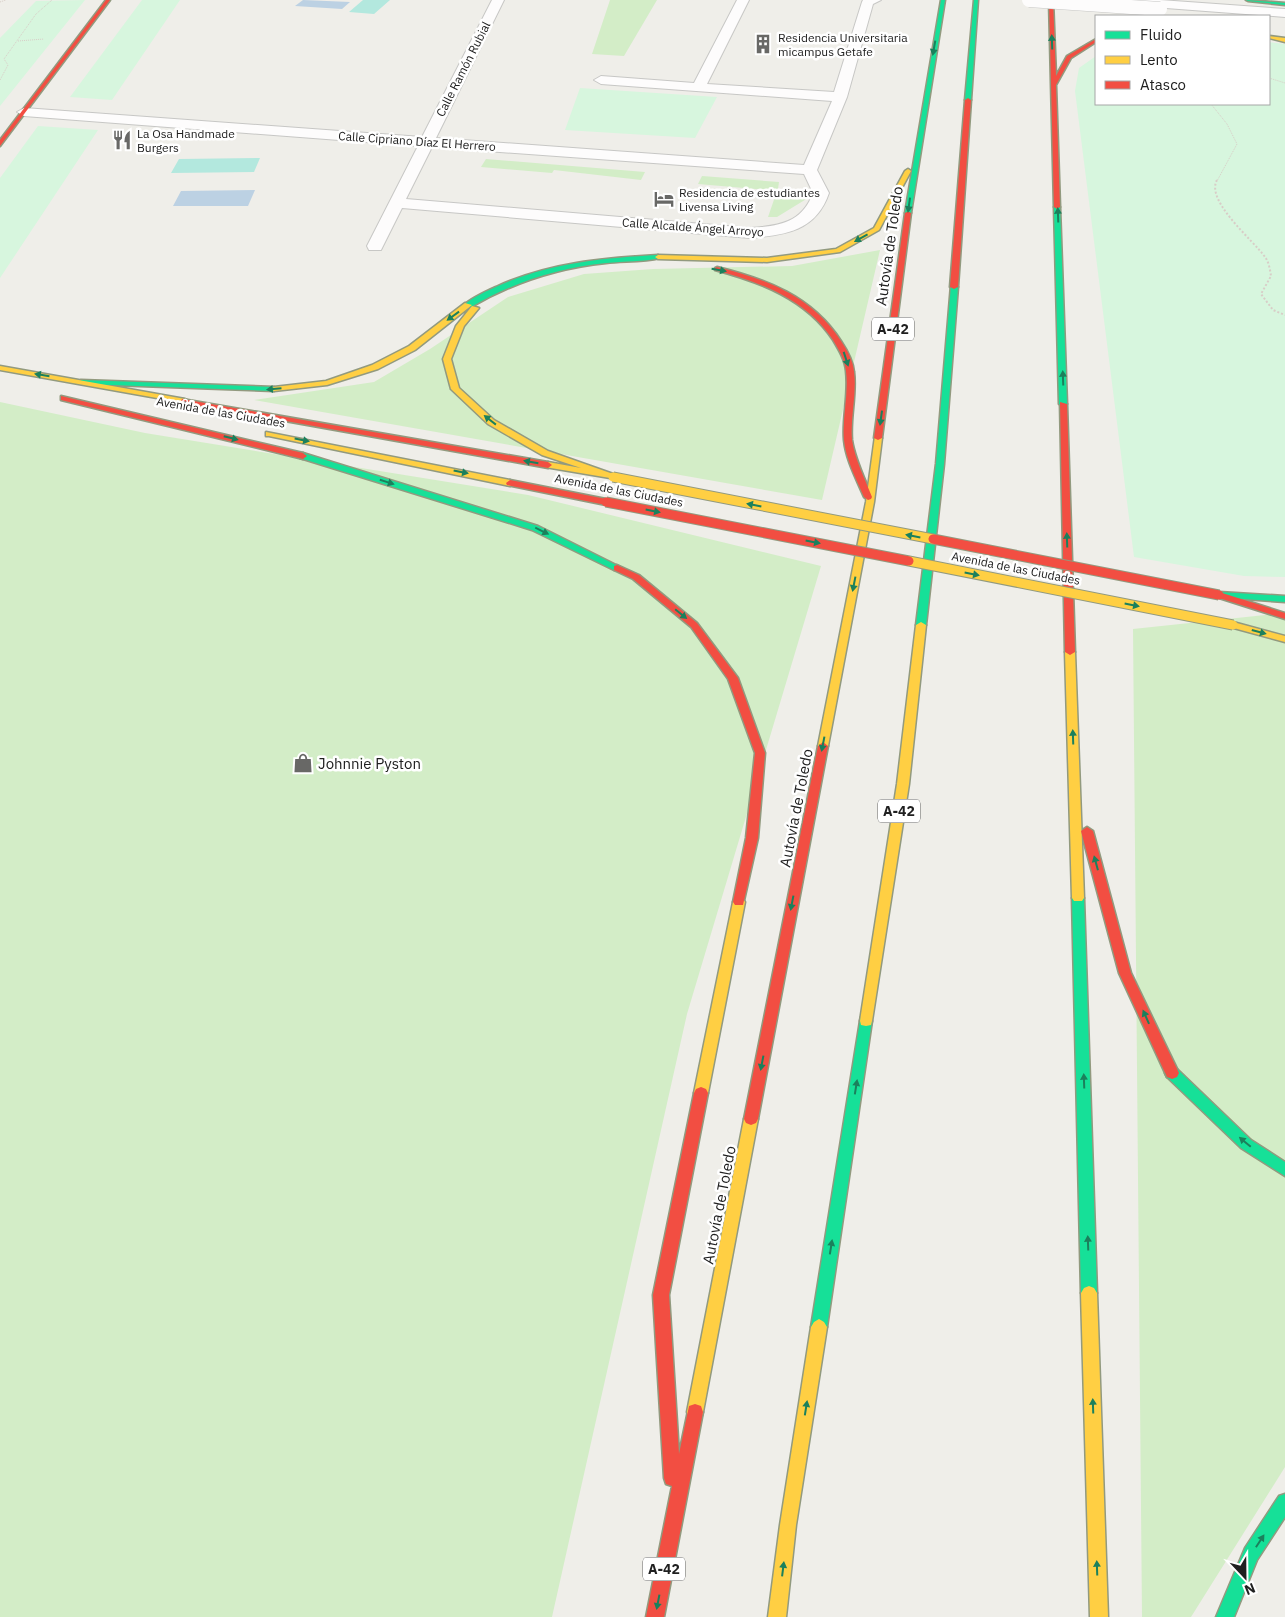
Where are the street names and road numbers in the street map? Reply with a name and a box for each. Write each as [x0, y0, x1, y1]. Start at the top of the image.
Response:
street label: Calle Ramón Rubial [433, 19, 493, 119]
street label: Calle Cipriano Díaz El Herrero [338, 128, 496, 154]
street label: Autovía de Toledo [871, 185, 907, 307]
street label: Calle Alcalde Ángel Arroyo [622, 215, 765, 239]
road number: A-42 [872, 318, 914, 340]
street label: Avenida de las Ciudades [155, 393, 287, 431]
street label: Avenida de las Ciudades [553, 470, 685, 510]
street label: Avenida de las Ciudades [950, 548, 1082, 588]
street label: Autovía de Toledo [775, 747, 817, 869]
road number: A-42 [878, 799, 920, 822]
street label: Autovía de Toledo [698, 1144, 740, 1266]
road number: A-42 [643, 1558, 685, 1580]

